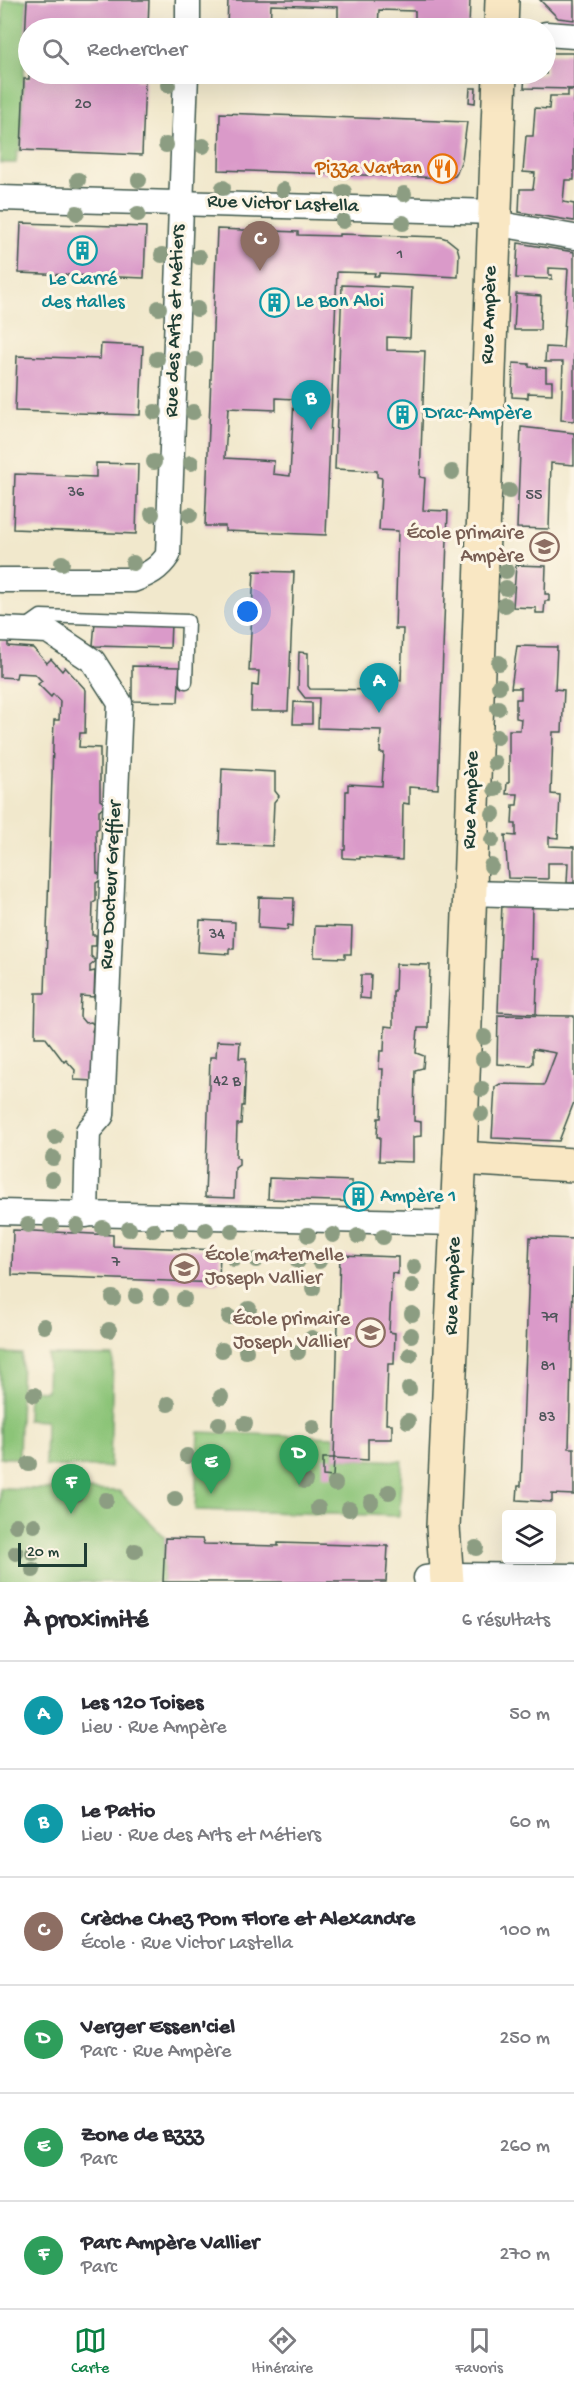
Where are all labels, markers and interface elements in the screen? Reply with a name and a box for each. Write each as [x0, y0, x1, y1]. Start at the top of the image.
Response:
search box [18, 18, 556, 84]
icon: search [39, 35, 72, 68]
text: Rechercher [87, 38, 187, 64]
house number: 20 [75, 96, 91, 115]
restaurant icon: Pizza Vartan [427, 153, 459, 185]
place label: Pizza Vartan [314, 158, 422, 181]
street label: Rue Victor Lastella [207, 191, 360, 219]
pin: C [240, 222, 280, 271]
street label: Rue des Arts et Métiers [161, 224, 191, 418]
building icon: Le Carré des Halles [67, 234, 99, 266]
house number: 1 [396, 246, 403, 265]
street label: Rue Ampère [477, 265, 503, 365]
place label: Le Carré des Halles [41, 269, 125, 315]
building icon: Le Bon Aloi [259, 286, 291, 318]
place label: Le Bon Aloi [296, 291, 384, 314]
pin: B [292, 380, 330, 430]
building icon: Drac-Ampère [387, 398, 419, 430]
place label: Drac-Ampère [422, 403, 533, 426]
house number: 36 [67, 484, 85, 503]
house number: 55 [526, 487, 542, 506]
place label: École primaire Ampère [407, 522, 525, 569]
school or university icon: École primaire Ampère [529, 530, 561, 562]
your location [233, 597, 262, 626]
pin: A [360, 664, 398, 713]
street label: Rue Ampère [459, 750, 485, 850]
street label: Rue Docteur Greffier [96, 798, 128, 970]
house number: 34 [208, 926, 225, 945]
house number: 42 B [213, 1073, 242, 1092]
building icon: Ampère 1 [343, 1181, 375, 1213]
place label: Ampère 1 [380, 1186, 456, 1209]
street label: Rue Ampère [441, 1236, 467, 1336]
place label: École maternelle Joseph Vallier [205, 1244, 345, 1291]
school or university icon: École maternelle Joseph Vallier [168, 1252, 200, 1284]
house number: 7 [111, 1254, 121, 1273]
place label: École primaire Joseph Vallier [233, 1308, 352, 1355]
house number: 79 [541, 1309, 558, 1328]
school or university icon: École primaire Joseph Vallier [355, 1316, 387, 1348]
house number: 81 [540, 1358, 556, 1377]
house number: 83 [538, 1409, 556, 1428]
pin: D [280, 1436, 318, 1485]
pin: E [192, 1444, 230, 1494]
pin: F [52, 1464, 90, 1514]
map controls [502, 1510, 556, 1564]
button: layers [502, 1510, 556, 1564]
scale bar [18, 1540, 87, 1568]
text: 20 m [27, 1544, 59, 1563]
text: À proximité [24, 1606, 148, 1637]
text: 6 résultats [462, 1610, 550, 1633]
text: Les 120 Toises [81, 1691, 203, 1717]
text: A [38, 1704, 49, 1727]
text: 50 m [509, 1704, 550, 1727]
text: Lieu · Rue Ampère [81, 1717, 227, 1740]
text: Le Patio [81, 1799, 155, 1825]
text: B [38, 1812, 49, 1835]
text: 60 m [510, 1812, 550, 1835]
text: Lieu · Rue des Arts et Métiers [81, 1825, 321, 1848]
text: Crèche Chez Pom Flore et Alexandre [81, 1907, 415, 1933]
text: C [38, 1920, 49, 1943]
text: 100 m [500, 1920, 550, 1943]
text: École · Rue Victor Lastella [81, 1933, 293, 1956]
text: Verger Essen'ciel [81, 2015, 235, 2041]
text: D [37, 2028, 50, 2051]
text: 250 m [499, 2028, 550, 2051]
text: Parc · Rue Ampère [81, 2041, 231, 2064]
text: Zone de Bzzz [81, 2123, 203, 2149]
text: E [37, 2136, 50, 2159]
text: 260 m [500, 2136, 550, 2159]
text: Parc [81, 2149, 117, 2172]
text: Parc Ampère Vallier [81, 2231, 259, 2257]
text: F [38, 2244, 49, 2267]
text: 270 m [500, 2244, 550, 2267]
text: Parc [81, 2257, 117, 2280]
tab: Carte [71, 2324, 109, 2379]
tab: Itinéraire [251, 2324, 313, 2379]
tab: Favoris [455, 2324, 503, 2379]

